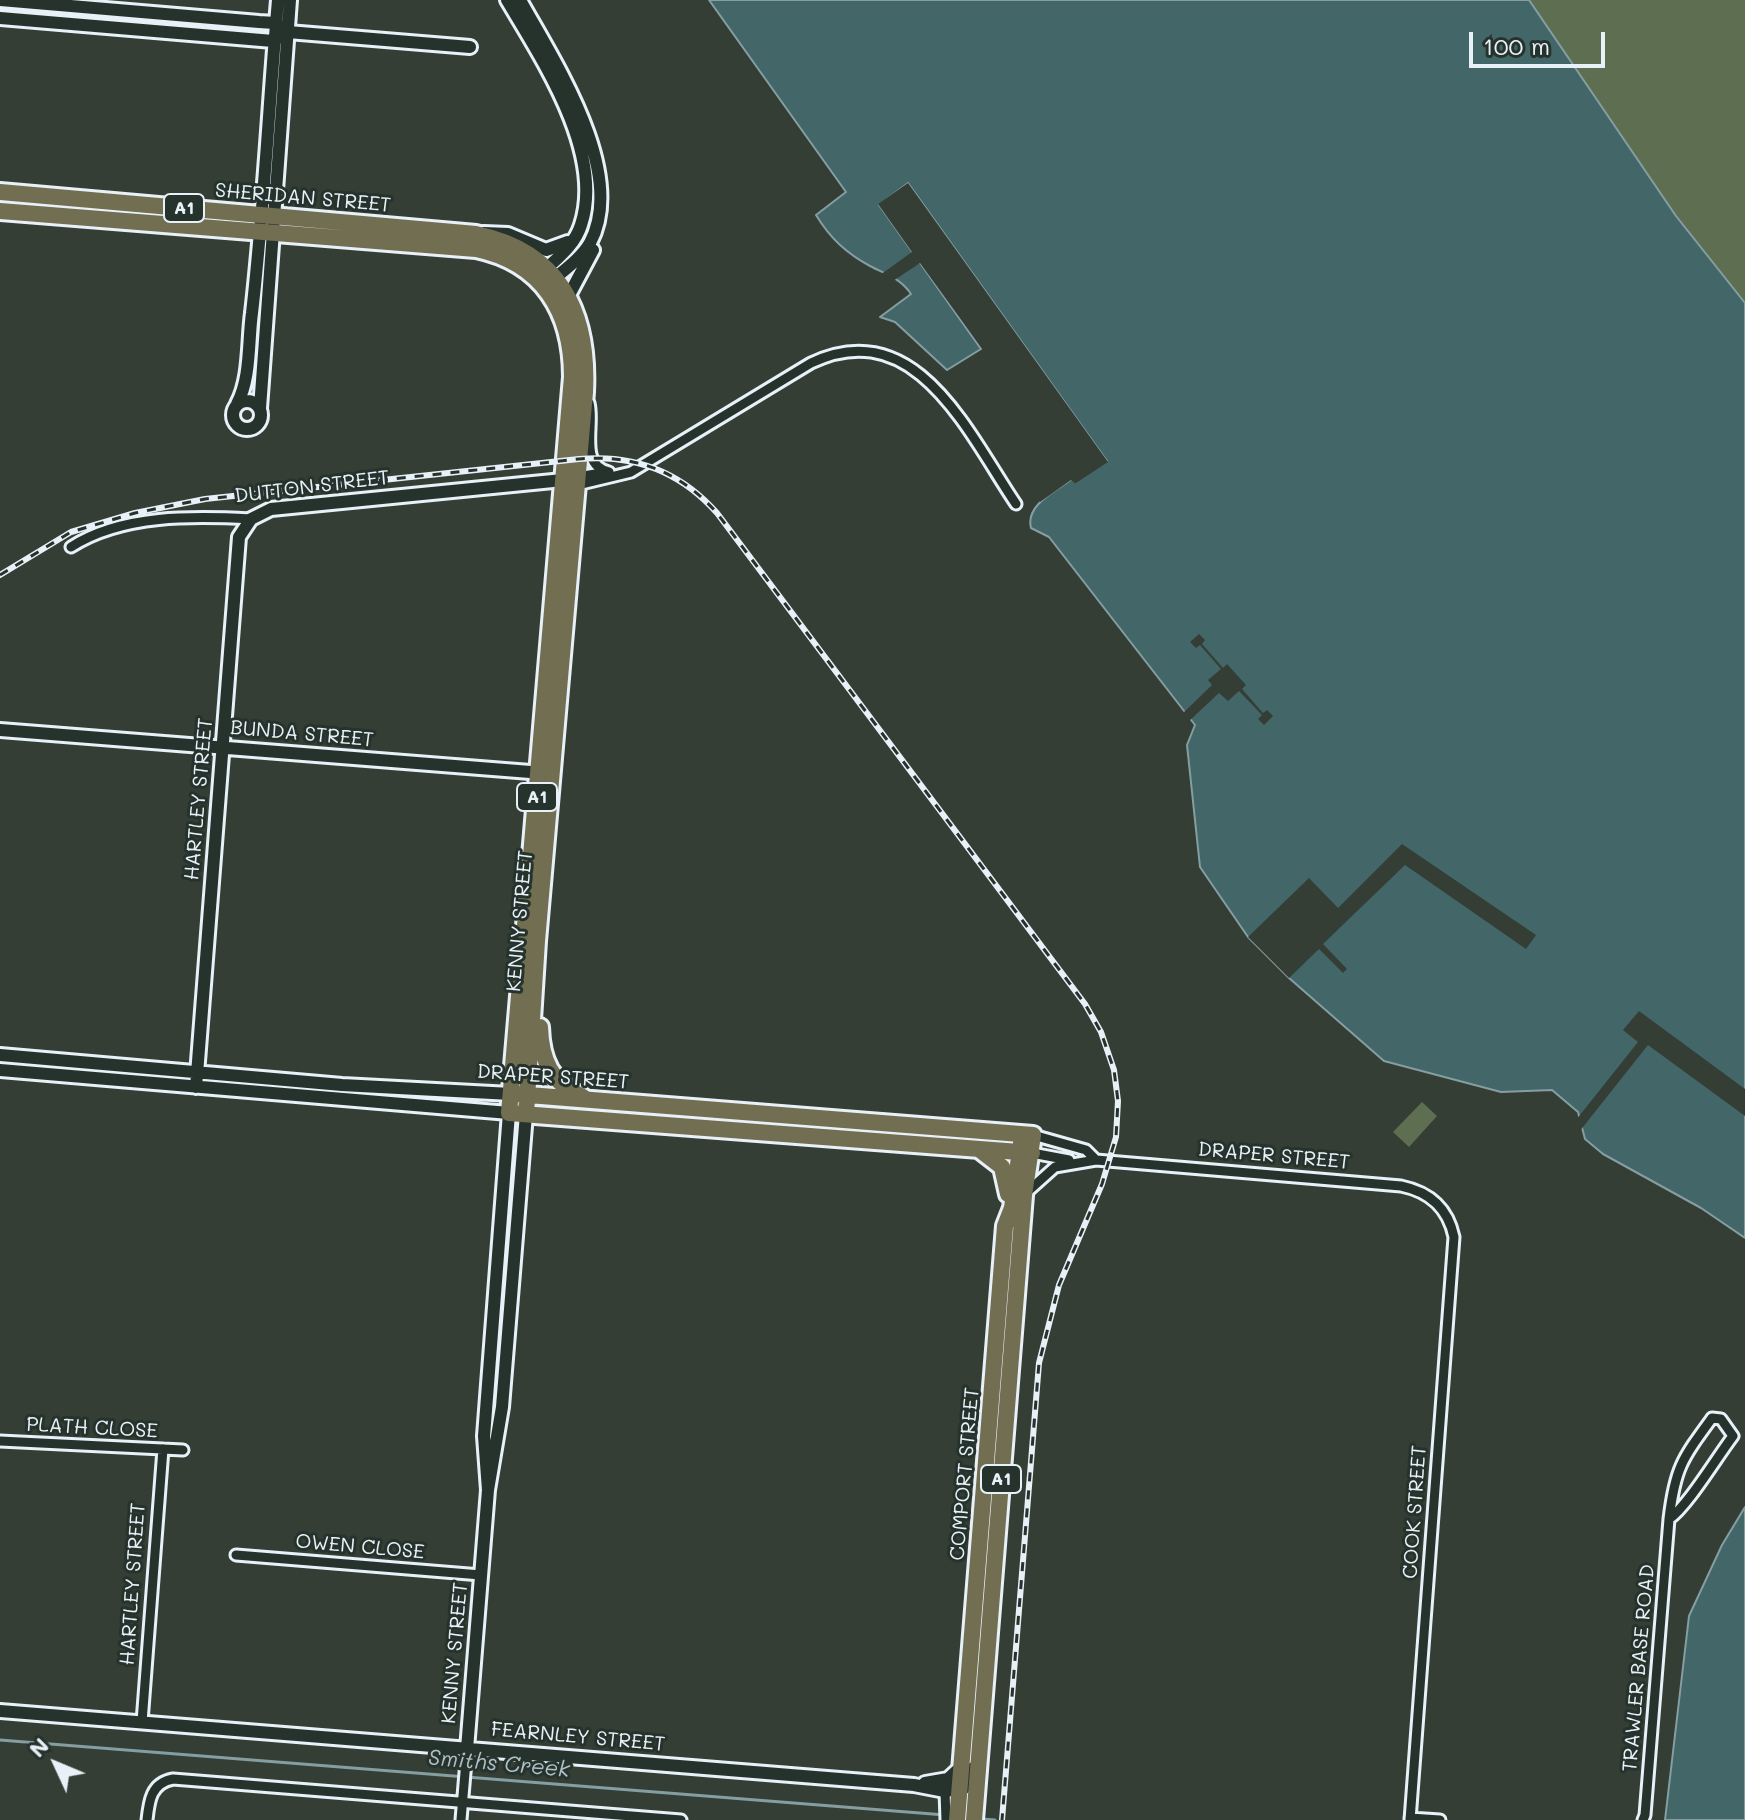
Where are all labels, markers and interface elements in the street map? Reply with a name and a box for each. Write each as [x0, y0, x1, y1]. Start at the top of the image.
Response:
scale bar [1473, 16, 1609, 66]
text: 100 m [1483, 30, 1550, 61]
street label: SHERIDAN STREET [214, 178, 392, 218]
road number: A1 [164, 194, 204, 222]
street label: DUTTON STREET [233, 466, 391, 508]
street label: BUNDA STREET [229, 716, 375, 752]
street label: HARTLEY STREET [180, 717, 218, 881]
road number: A1 [517, 783, 557, 811]
street label: KENNY STREET [502, 849, 538, 993]
street label: DRAPER STREET [476, 1060, 630, 1094]
street label: DRAPER STREET [1197, 1137, 1351, 1175]
street label: COMPORT STREET [945, 1386, 985, 1562]
street label: PLATH CLOSE [26, 1413, 158, 1443]
street label: COOK STREET [1398, 1444, 1432, 1580]
road number: A1 [981, 1465, 1021, 1493]
street label: HARTLEY STREET [115, 1502, 151, 1666]
street label: OWEN CLOSE [295, 1529, 425, 1565]
street label: TRAWLER BASE ROAD [1618, 1563, 1660, 1773]
street label: KENNY STREET [437, 1581, 473, 1725]
street label: FEARNLEY STREET [490, 1717, 666, 1757]
north arrow [16, 1724, 96, 1804]
text: N [22, 1731, 55, 1763]
water label: Smiths Creek [427, 1745, 571, 1783]

